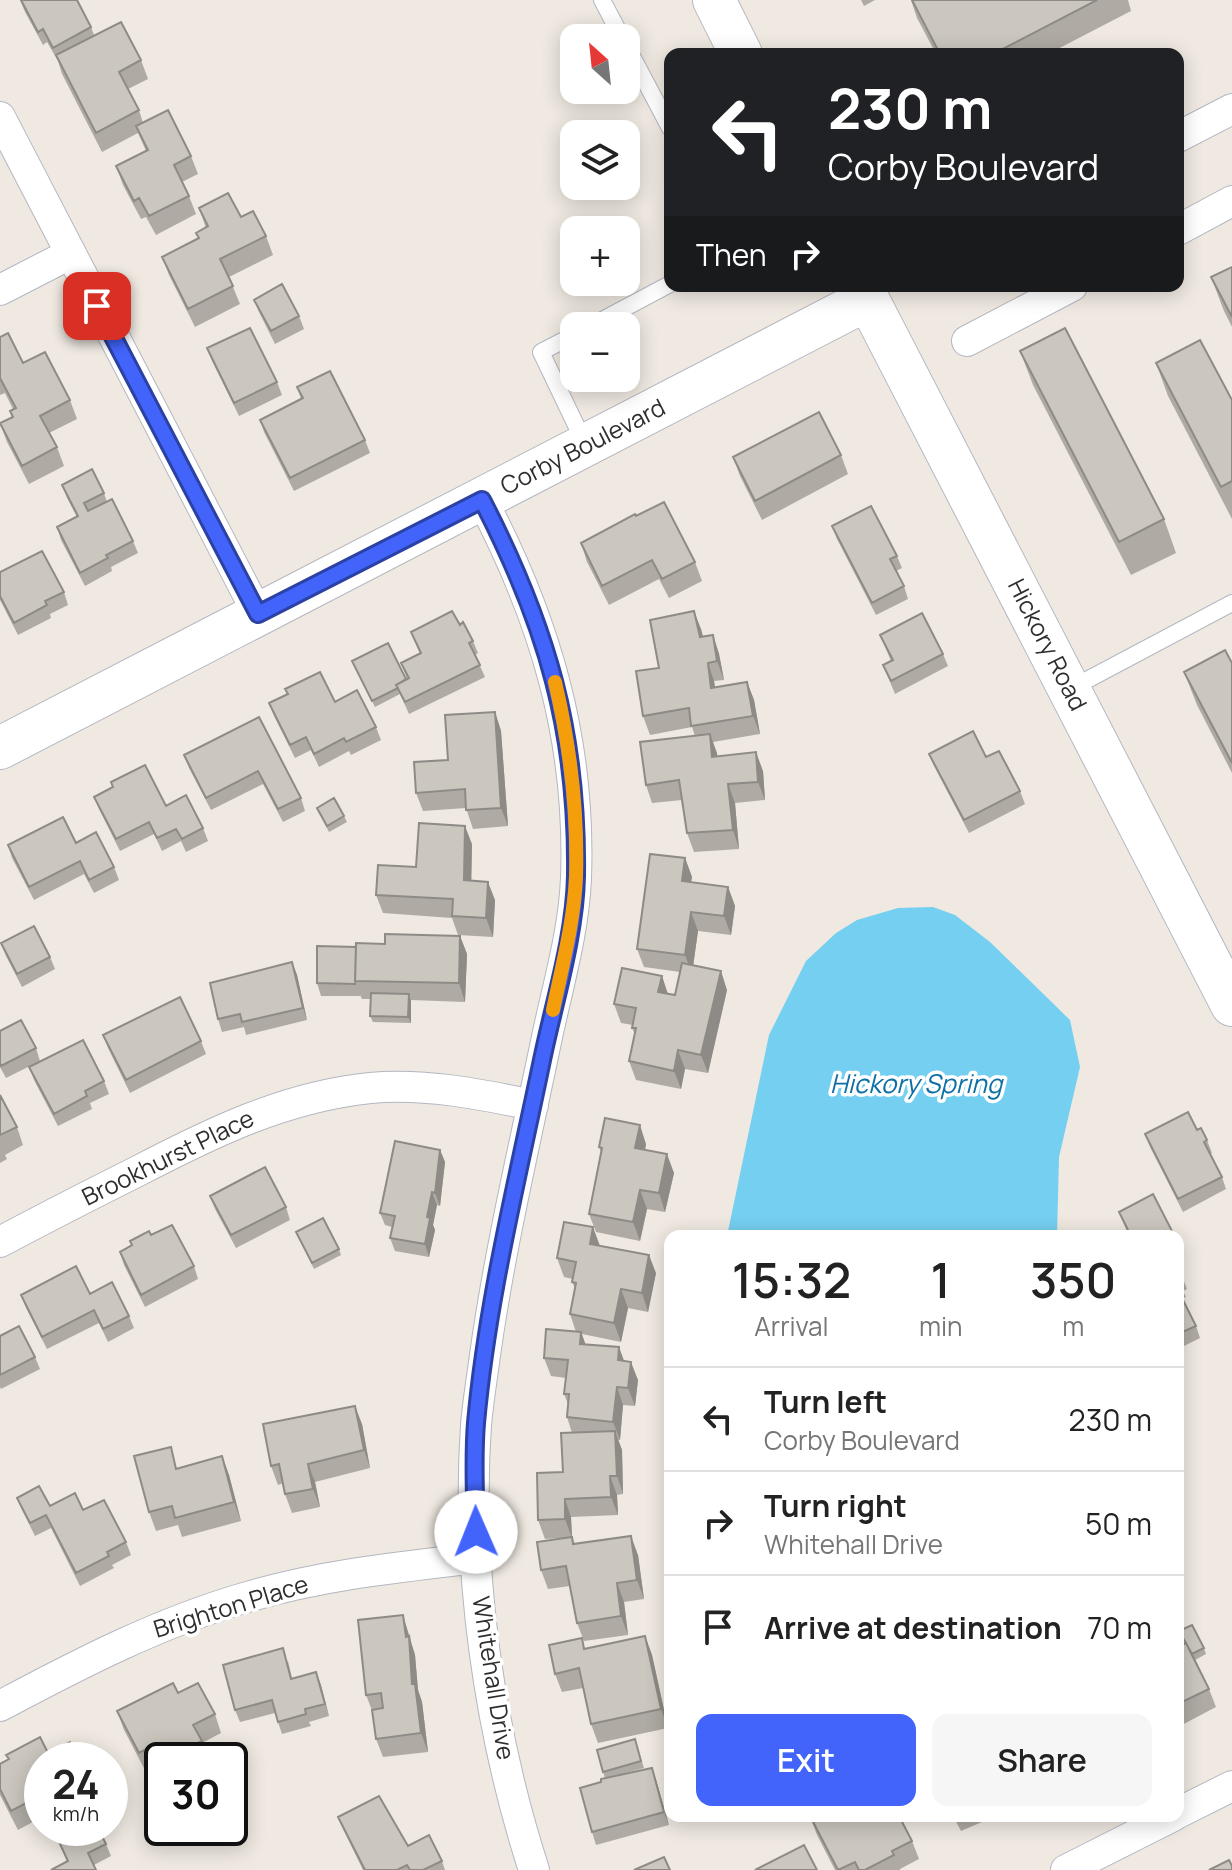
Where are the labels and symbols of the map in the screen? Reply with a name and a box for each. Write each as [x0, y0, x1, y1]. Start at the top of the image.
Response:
north arrow [560, 24, 640, 104]
pin [63, 272, 131, 340]
street label: Corby Boulevard [494, 390, 670, 501]
street label: Hickory Road [1001, 573, 1096, 716]
water label: Hickory Spring [830, 1065, 1005, 1101]
street label: Brookhurst Place [76, 1101, 259, 1213]
position arrow [434, 1490, 518, 1574]
street label: Brighton Place [149, 1566, 312, 1645]
street label: Whitehall Drive [465, 1594, 524, 1762]
speed limit sign: 30 [144, 1742, 248, 1846]

